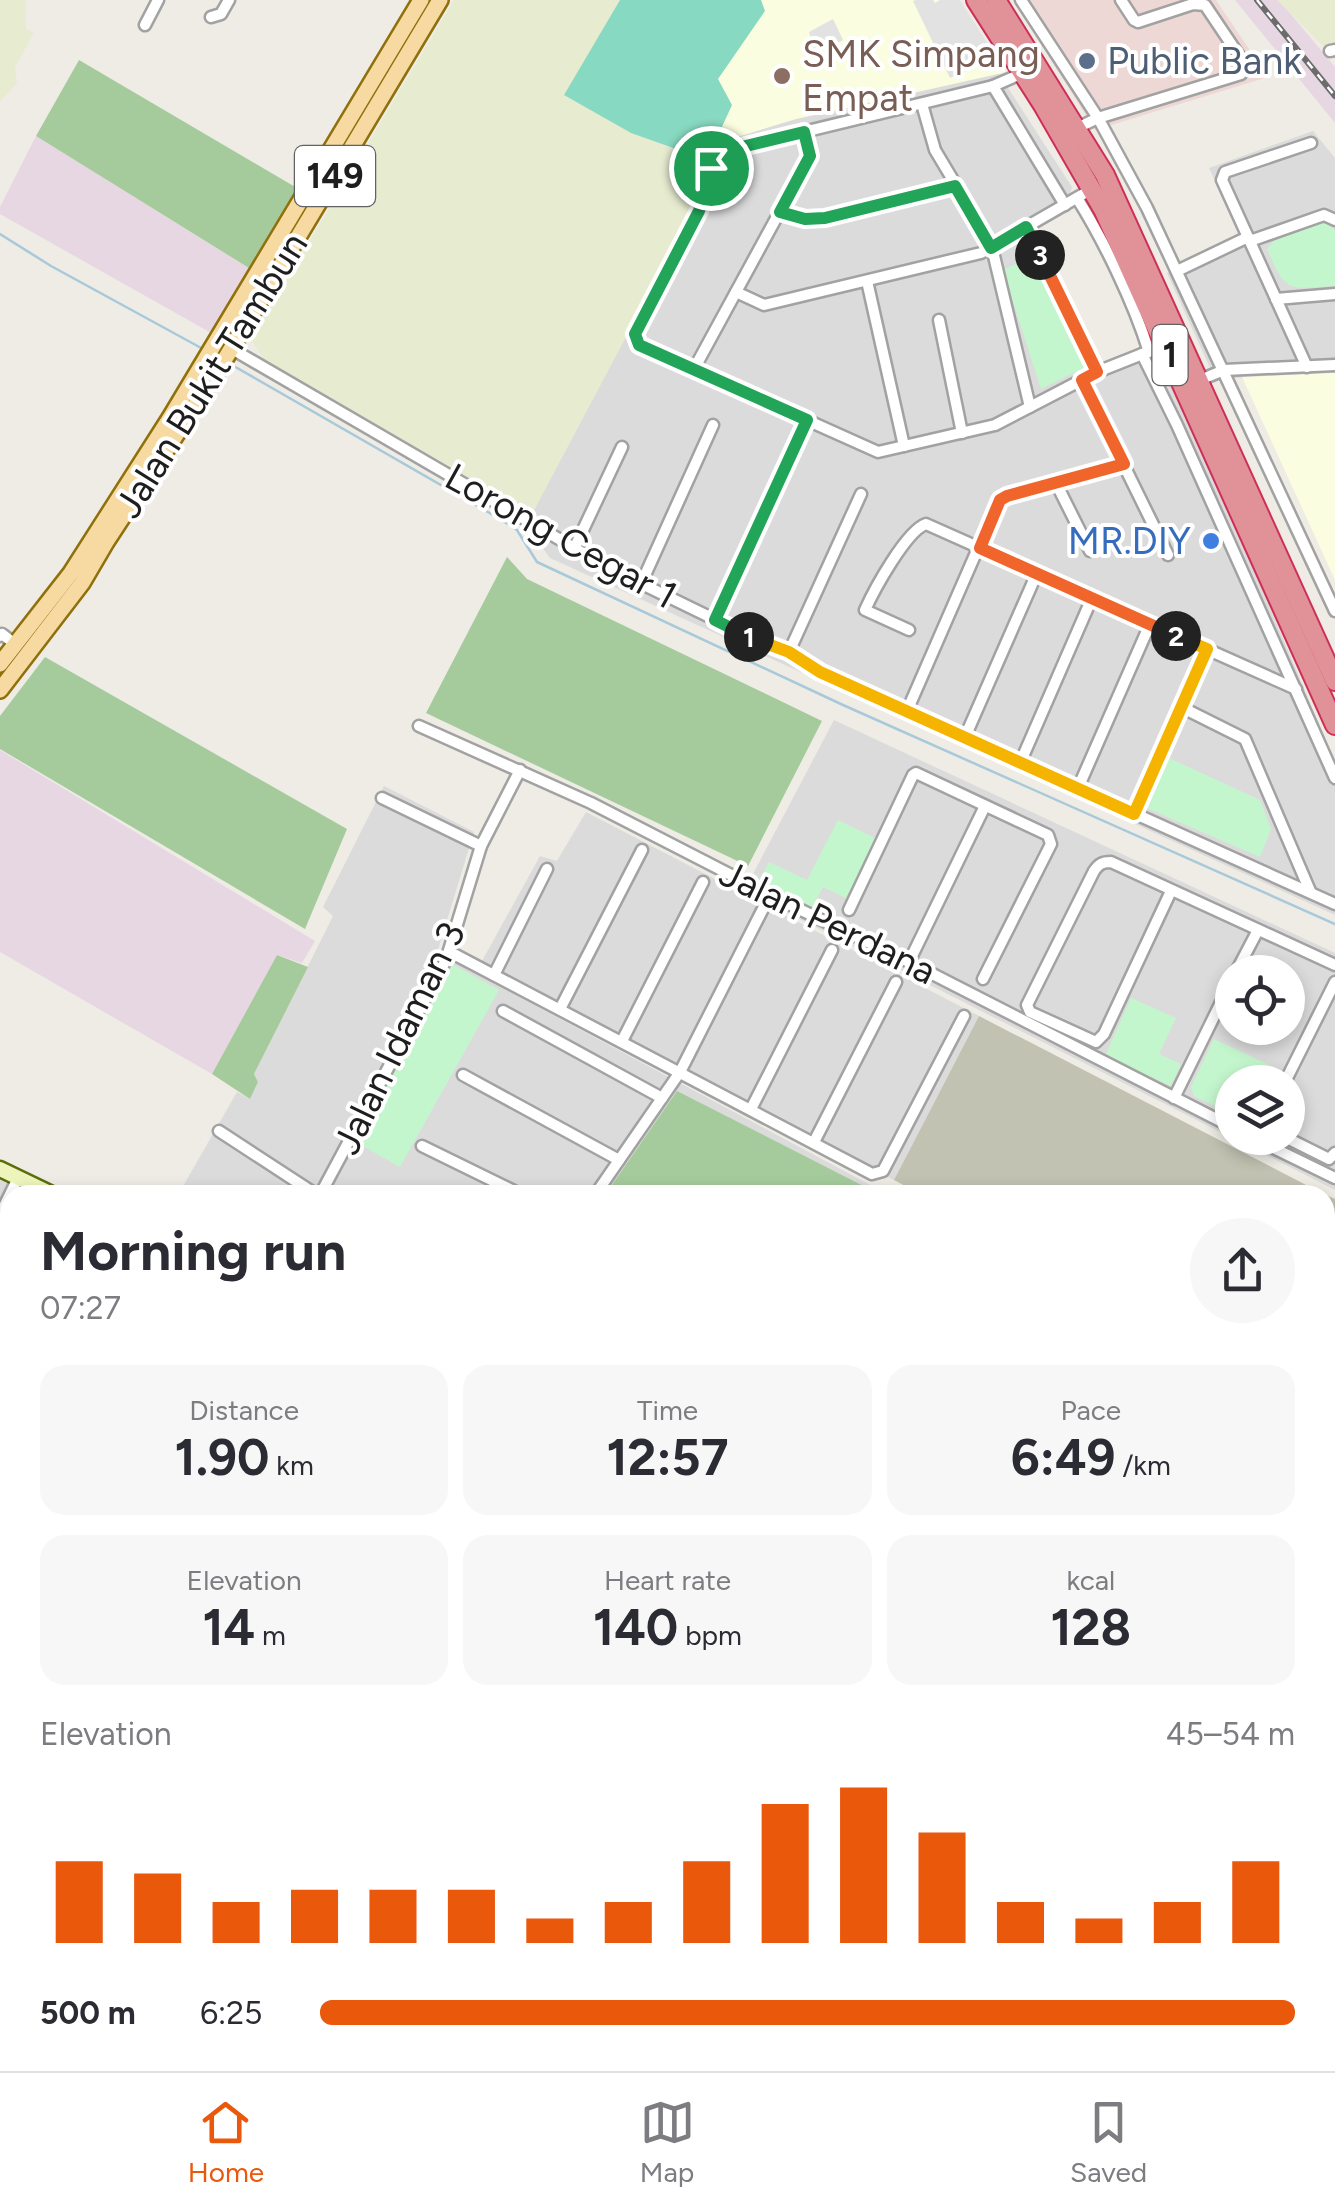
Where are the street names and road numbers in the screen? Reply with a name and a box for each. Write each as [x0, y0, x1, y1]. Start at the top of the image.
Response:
road number: 149 [295, 146, 375, 206]
street label: Jalan Bukit Tambun [105, 224, 317, 526]
road number: 1 [1152, 325, 1188, 385]
street label: Lorong Cegar 1 [437, 454, 685, 618]
street label: Jalan Perdana [712, 850, 944, 994]
street label: Jalan Idaman 3 [323, 915, 475, 1161]

